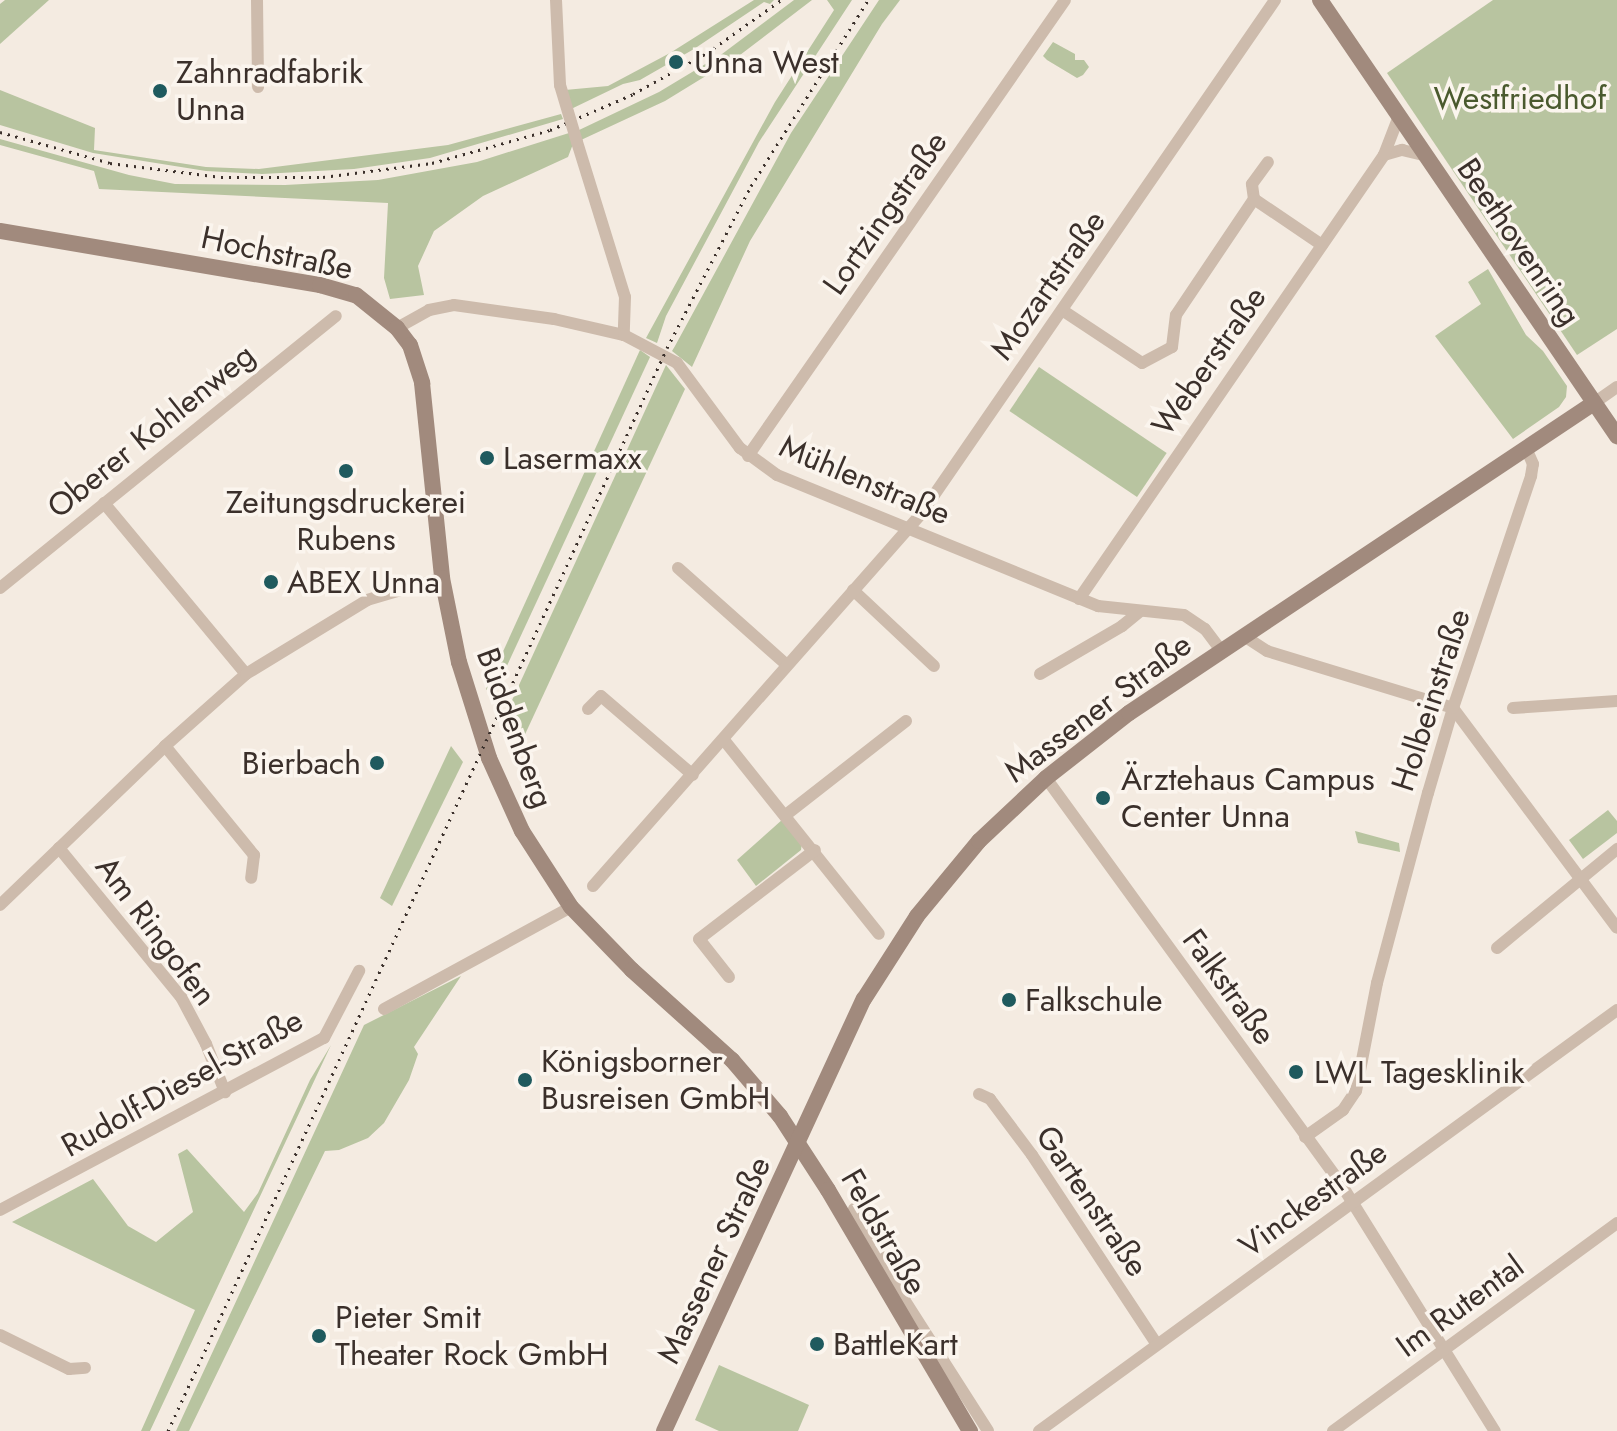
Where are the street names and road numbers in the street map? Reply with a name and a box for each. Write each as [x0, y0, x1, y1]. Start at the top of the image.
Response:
street label: Lortzingstraße [815, 124, 955, 302]
street label: Beethovenring [1449, 151, 1589, 333]
street label: Mozartstraße [983, 203, 1113, 367]
street label: Hochstraße [198, 218, 356, 288]
street label: Weberstraße [1144, 279, 1274, 443]
street label: Oberer Kohlenweg [40, 336, 262, 526]
street label: Mühlenstraße [774, 427, 956, 533]
street label: Holbeinstraße [1384, 604, 1478, 796]
street label: Massener Straße [997, 625, 1199, 791]
street label: Büddenberg [468, 643, 562, 813]
street label: Am Ringofen [87, 849, 225, 1013]
street label: Falkstraße [1174, 922, 1284, 1052]
street label: Rudolf-Diesel-Straße [55, 1001, 309, 1165]
street label: Gartenstraße [1028, 1118, 1156, 1284]
street label: Vinckestraße [1232, 1133, 1394, 1265]
street label: Massener Straße [649, 1151, 779, 1369]
street label: Feldstraße [833, 1162, 935, 1302]
street label: Im Rutental [1389, 1247, 1531, 1365]

